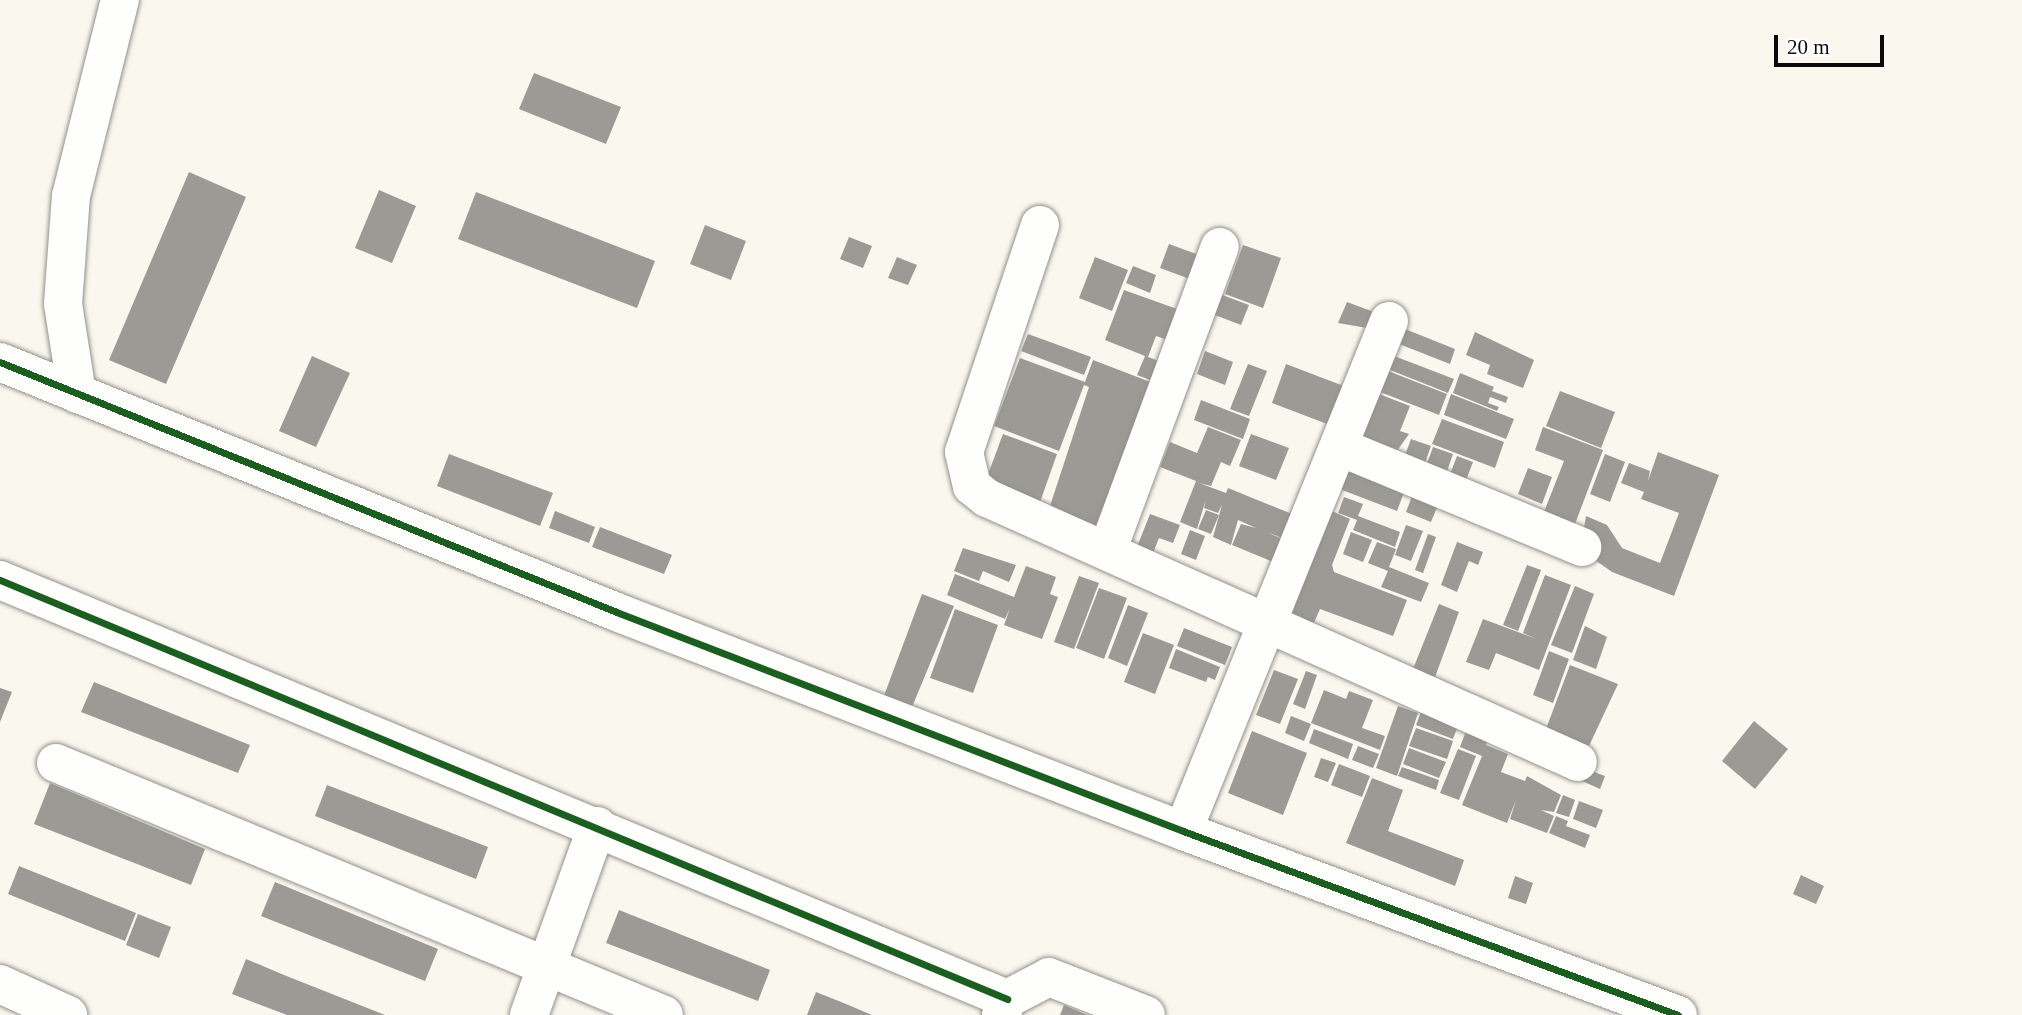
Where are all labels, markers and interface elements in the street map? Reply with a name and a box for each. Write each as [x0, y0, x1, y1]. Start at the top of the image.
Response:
scale bar [1777, 21, 1887, 65]
text: 20 m [1787, 35, 1830, 59]

